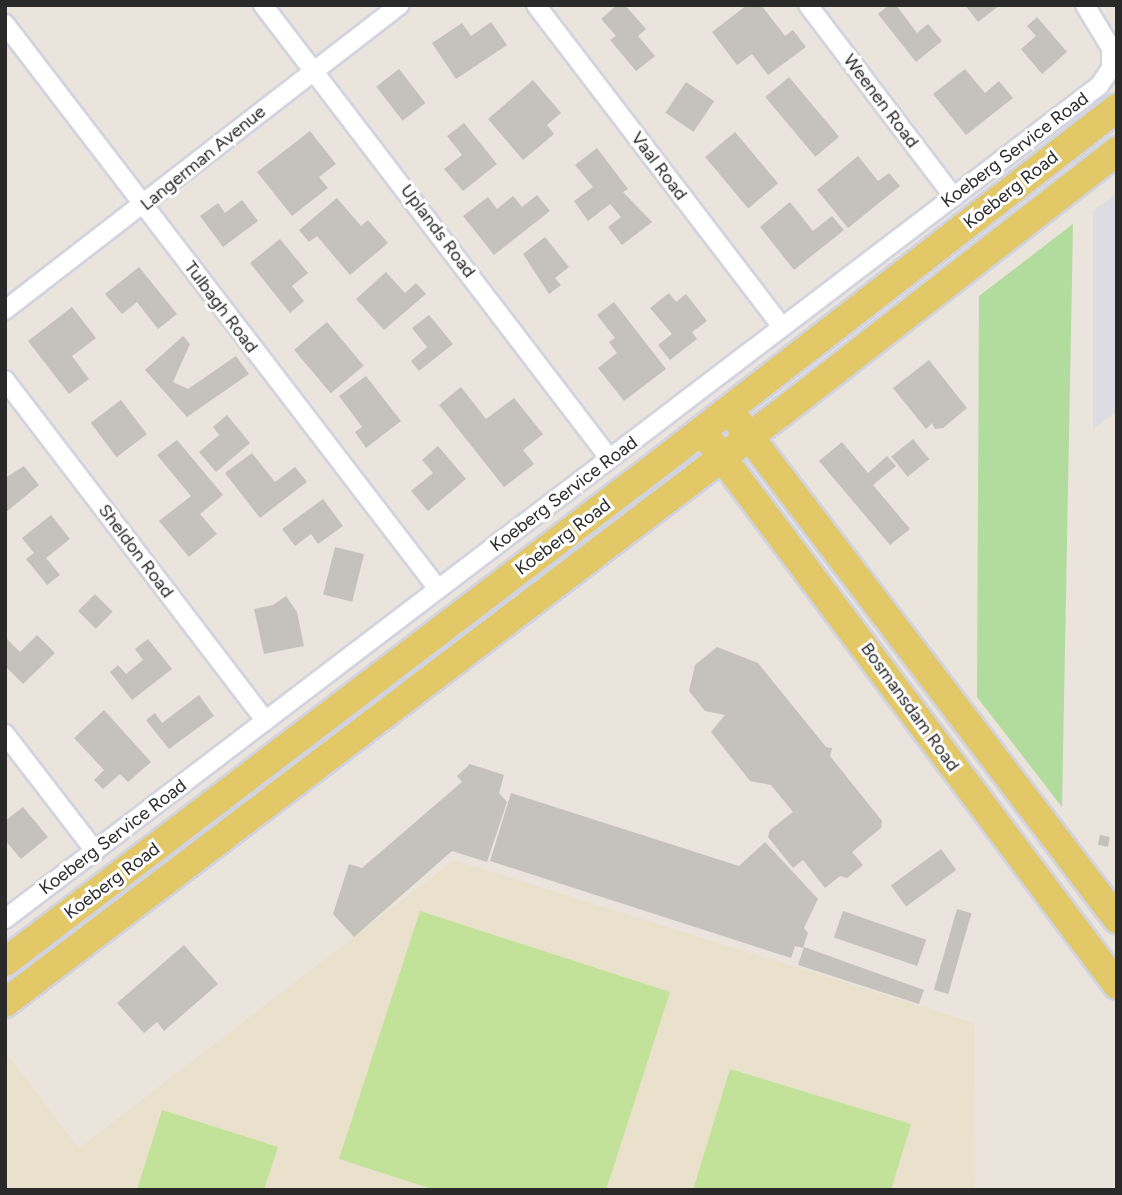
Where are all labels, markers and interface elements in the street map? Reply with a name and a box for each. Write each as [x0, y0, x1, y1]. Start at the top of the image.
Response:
street label: Weenen Road [839, 50, 923, 152]
street label: Koeberg Service Road [937, 88, 1093, 212]
street label: Langerman Avenue [136, 101, 270, 215]
street label: Vaal Road [626, 128, 692, 204]
street label: Koeberg Road [959, 146, 1063, 234]
street label: Uplands Road [396, 180, 480, 282]
street label: Tulbagh Road [179, 257, 263, 357]
street label: Koeberg Service Road [486, 432, 642, 556]
street label: Koeberg Road [511, 494, 615, 580]
street label: Sheldon Road [94, 500, 178, 602]
street label: Bosmansdam Road [856, 638, 964, 776]
street label: Koeberg Service Road [35, 775, 191, 899]
street label: Koeberg Road [60, 838, 164, 924]

